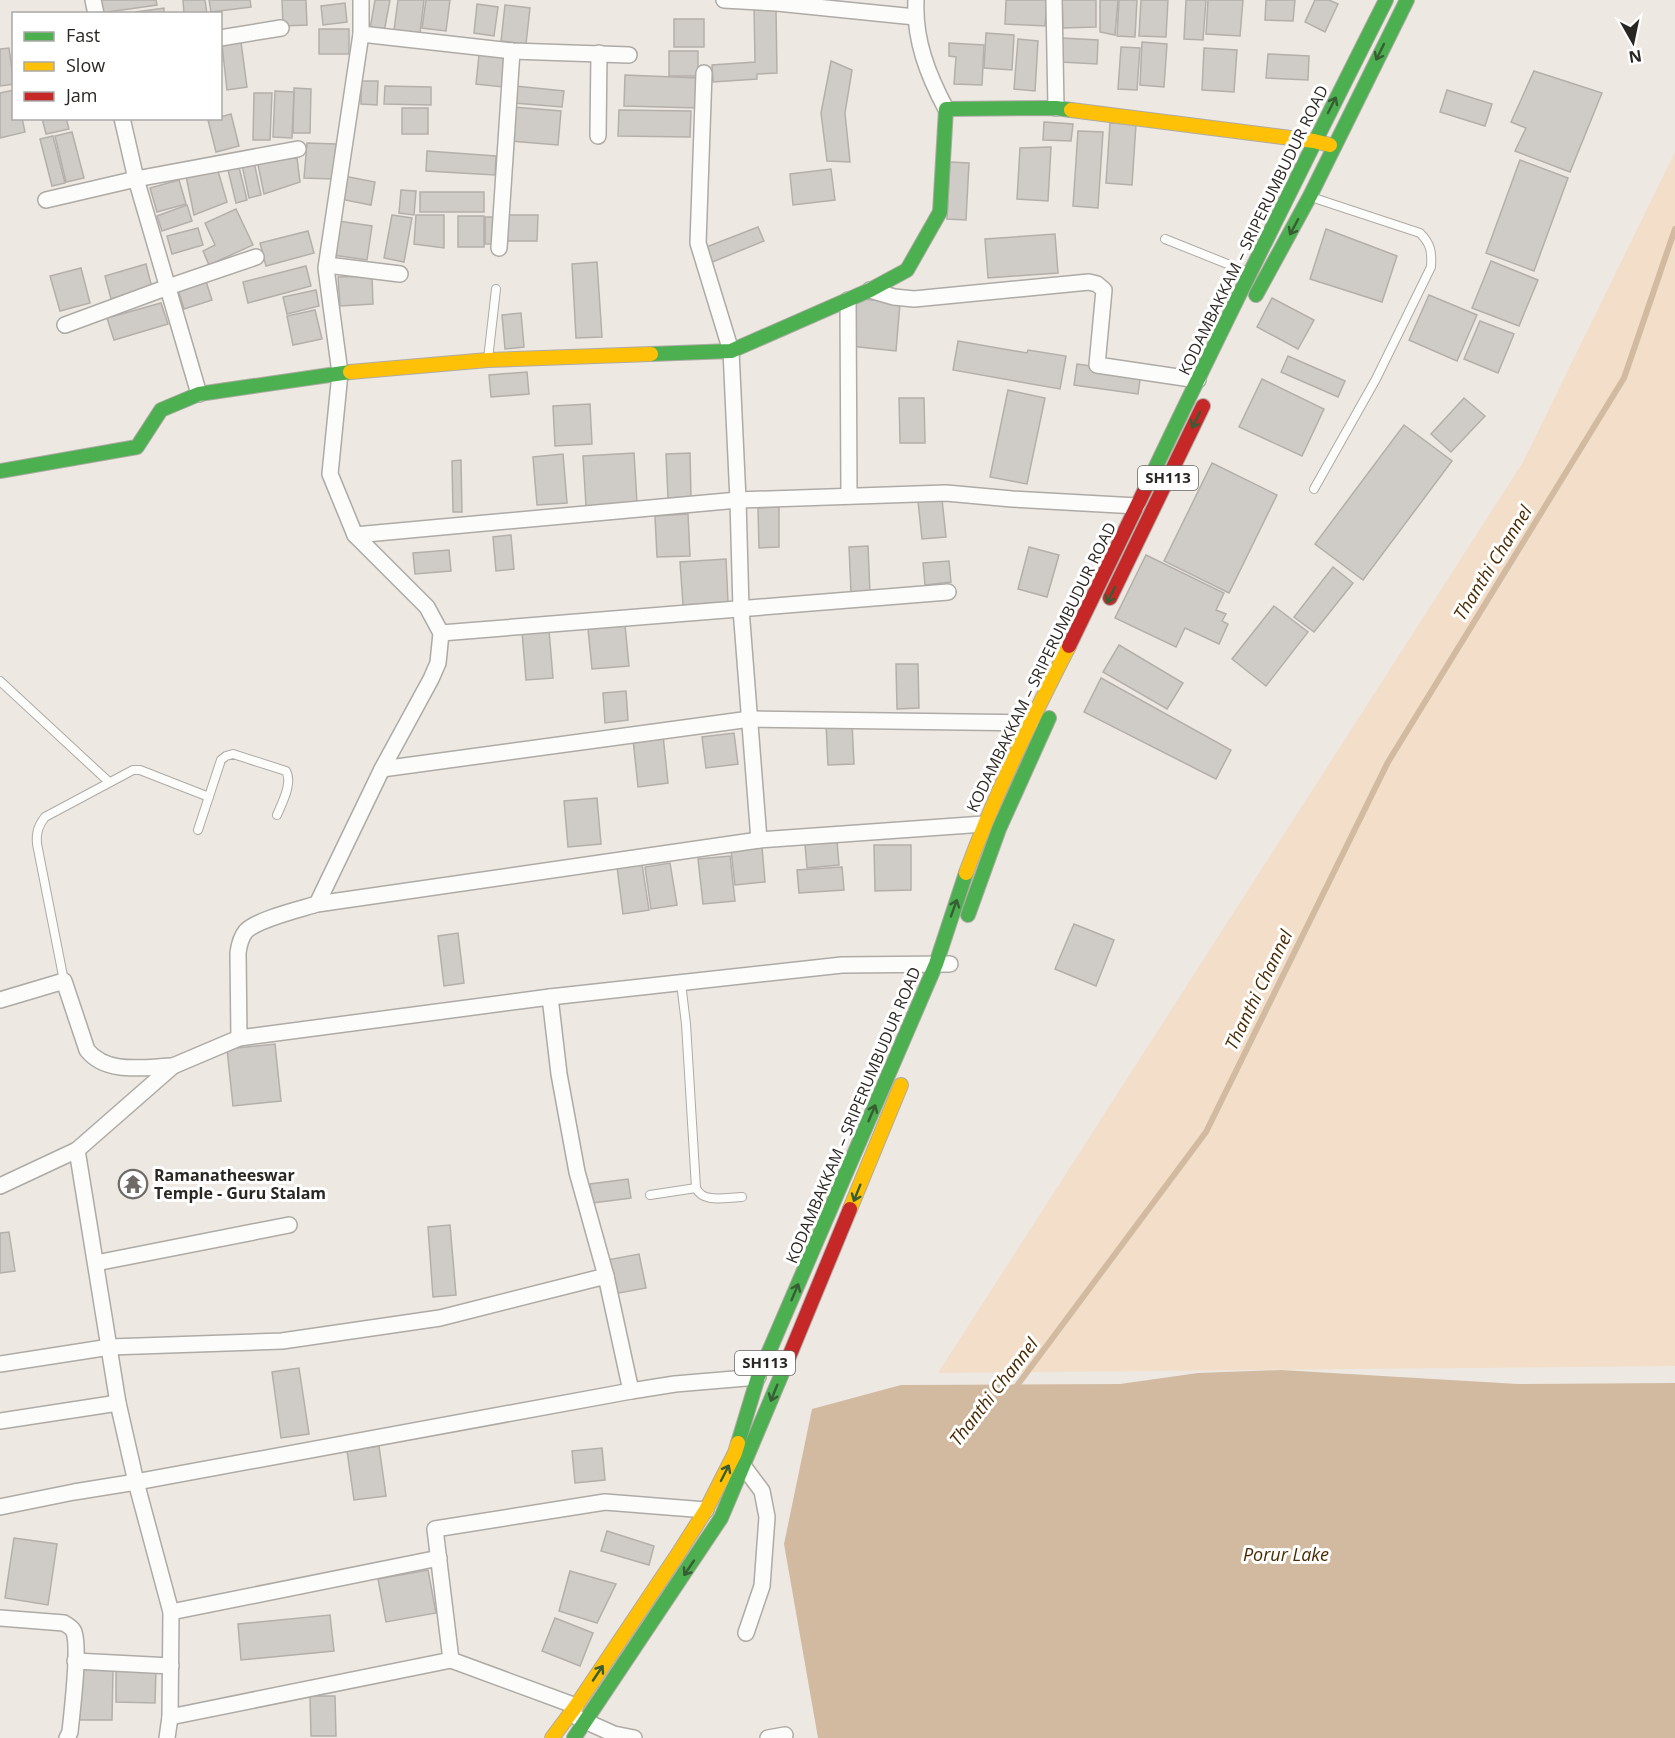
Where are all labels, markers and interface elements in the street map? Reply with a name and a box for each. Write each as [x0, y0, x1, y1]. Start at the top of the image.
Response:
legend [12, 12, 222, 120]
north arrow [1603, 12, 1663, 72]
text: Fast [66, 23, 100, 47]
one-way arrow [1374, 43, 1386, 61]
text: N [1627, 45, 1643, 69]
text: Slow [66, 53, 105, 77]
street label: KODAMBAKKAM – SRIPERUMBUDUR ROAD [1173, 81, 1333, 379]
text: Jam [64, 83, 98, 107]
one-way arrow [1327, 97, 1339, 115]
one-way arrow [1288, 218, 1300, 235]
one-way arrow [1190, 410, 1202, 428]
road number: SH113 [1138, 466, 1198, 490]
water label: Thanthi Channel [1447, 500, 1537, 624]
street label: KODAMBAKKAM – SRIPERUMBUDUR ROAD [961, 518, 1121, 816]
one-way arrow [1105, 586, 1117, 603]
one-way arrow [949, 899, 960, 918]
water label: Thanthi Channel [1219, 925, 1298, 1054]
street label: KODAMBAKKAM – SRIPERUMBUDUR ROAD [780, 963, 926, 1267]
one-way arrow [867, 1104, 878, 1122]
place label: Ramanatheeswar Temple - Guru Stalam [154, 1164, 326, 1204]
temple icon: Ramanatheeswar Temple - Guru Stalam [117, 1168, 149, 1200]
one-way arrow [851, 1184, 862, 1202]
one-way arrow [790, 1283, 801, 1301]
water label: Thanthi Channel [943, 1332, 1043, 1450]
road number: SH113 [735, 1351, 795, 1375]
one-way arrow [768, 1383, 779, 1402]
one-way arrow [720, 1465, 731, 1483]
water label: Porur Lake [1243, 1542, 1329, 1566]
one-way arrow [683, 1559, 695, 1575]
one-way arrow [592, 1666, 604, 1682]

